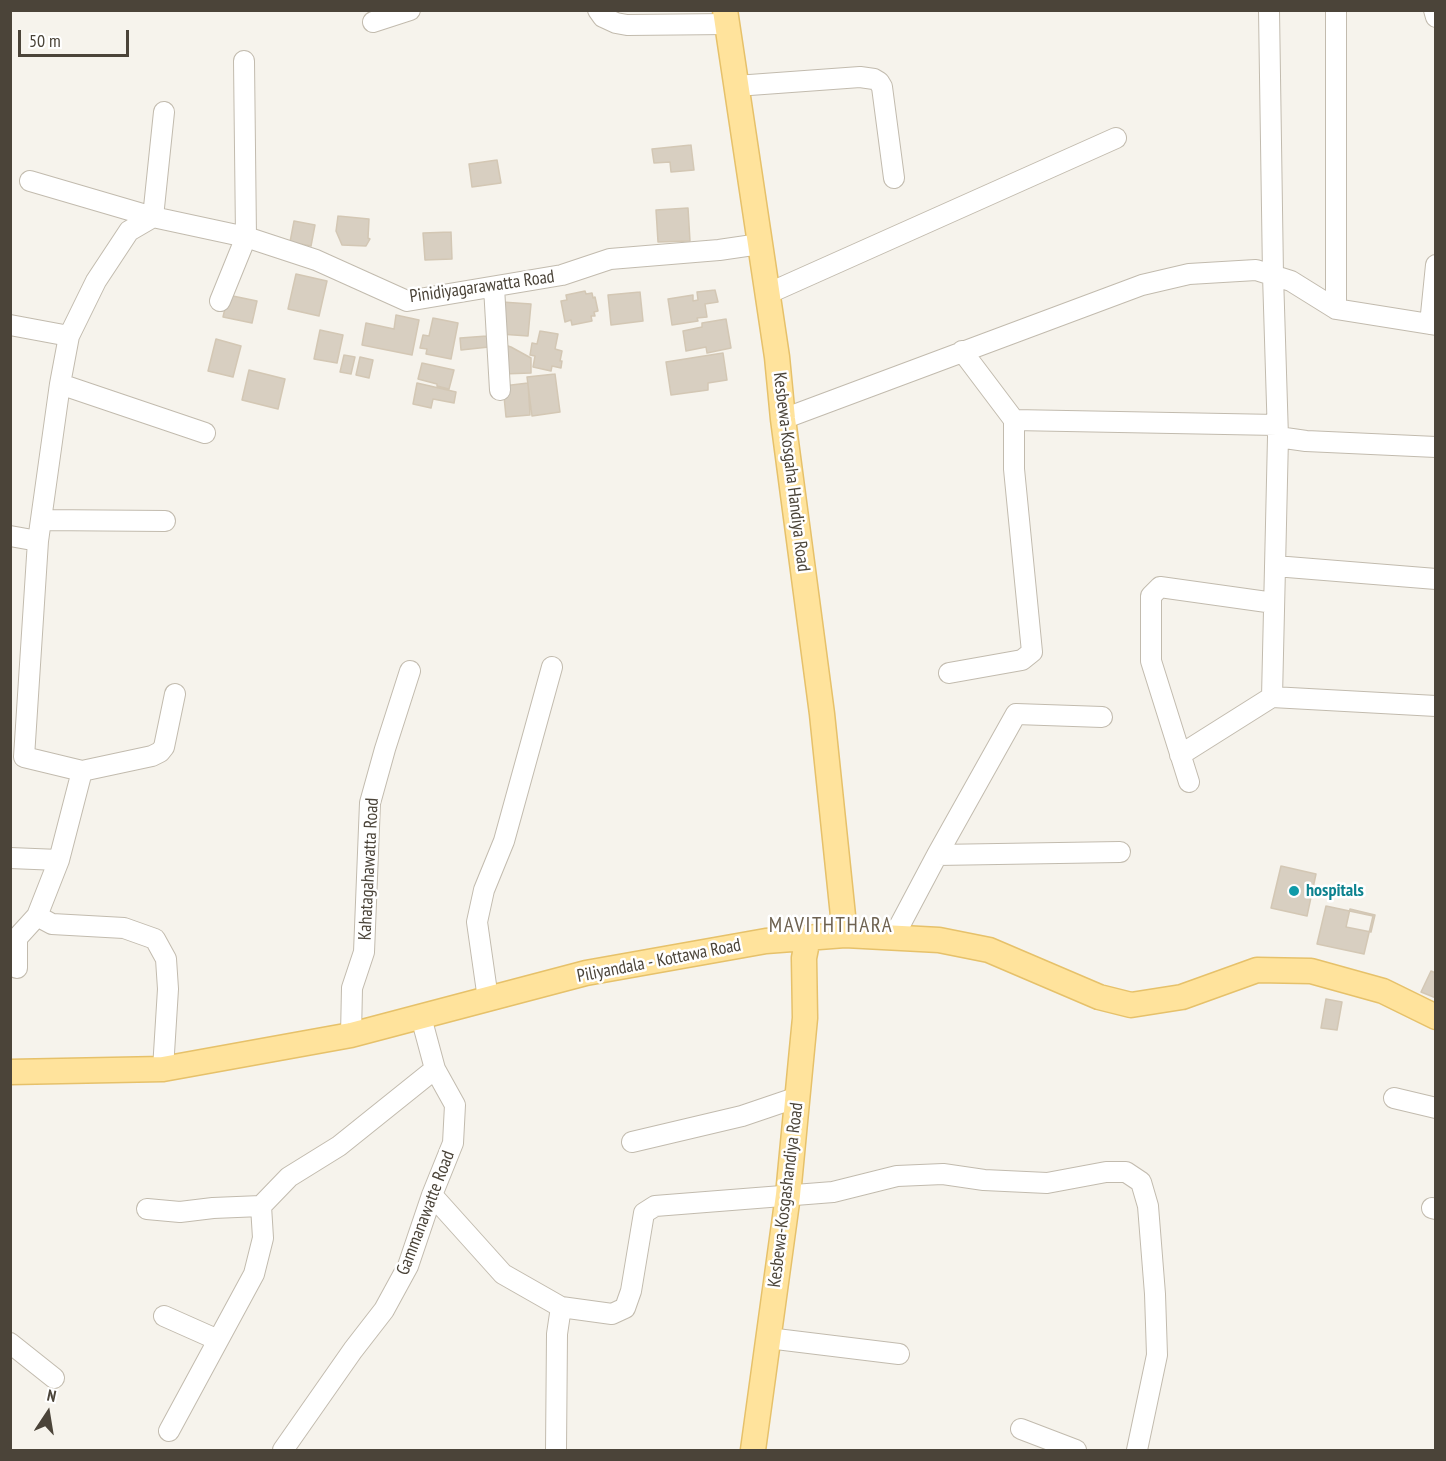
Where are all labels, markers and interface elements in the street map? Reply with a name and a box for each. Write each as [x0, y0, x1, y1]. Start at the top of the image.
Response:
scale bar [21, 18, 132, 56]
text: 50 m [29, 29, 61, 52]
street label: Pinidiyagarawatta Road [408, 266, 556, 308]
street label: Kesbewa-Kosgaha Handiya Road [768, 371, 814, 573]
street label: Kahatagahawatta Road [354, 797, 384, 941]
place label: hospitals [1306, 880, 1364, 902]
marker: hospitals [1287, 884, 1301, 898]
district label: MAVITHTHARA [769, 913, 893, 939]
street label: Piliyandala - Kottawa Road [575, 934, 743, 988]
street label: Kesbewa-Kosgashandiya Road [764, 1101, 808, 1289]
street label: Gammanawatte Road [392, 1148, 460, 1278]
north arrow [18, 1383, 78, 1443]
text: N [45, 1385, 58, 1406]

